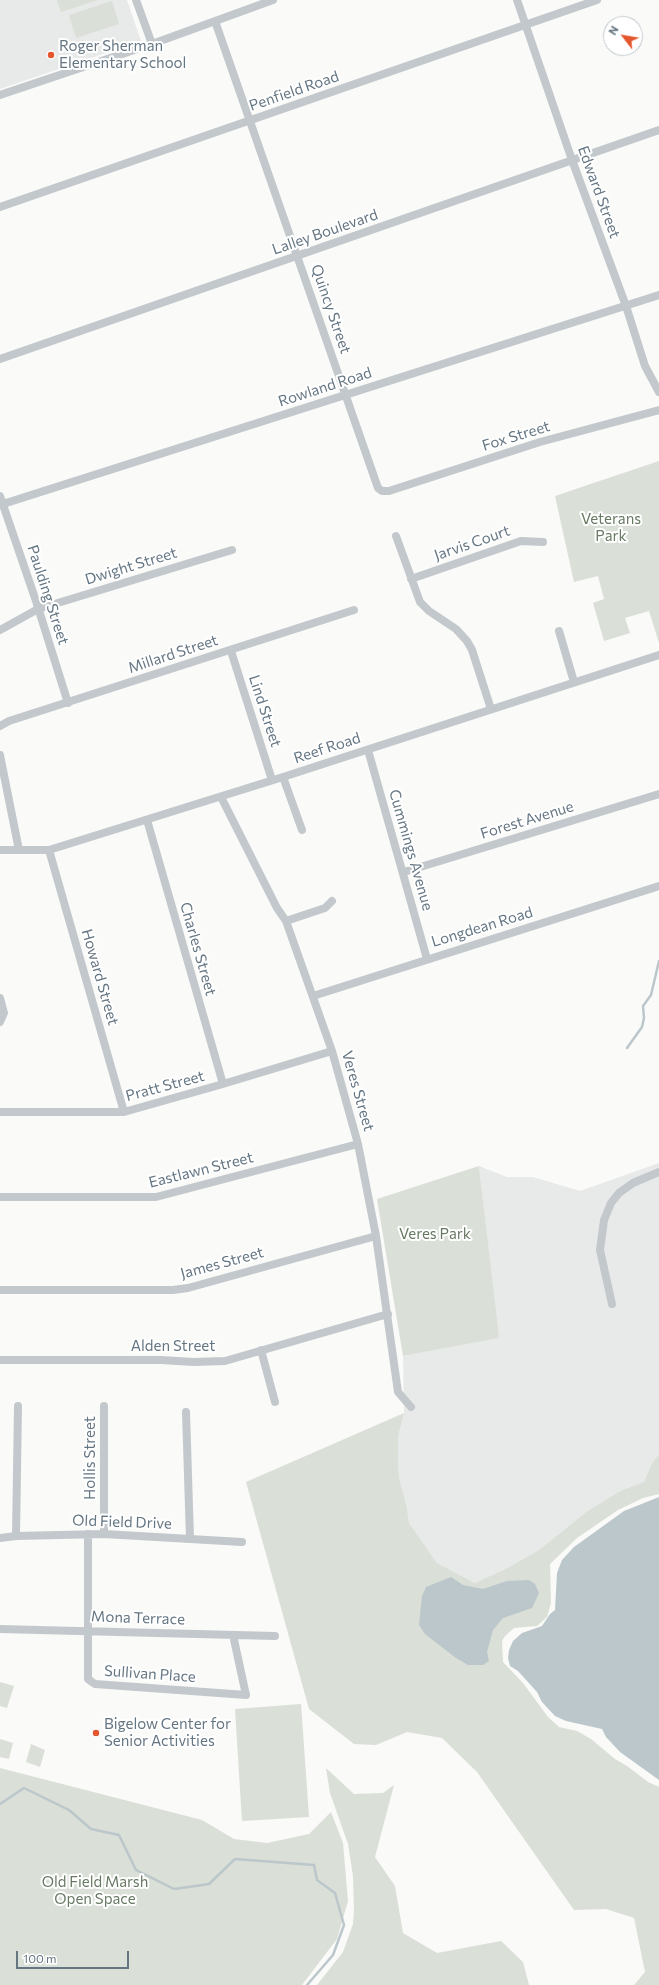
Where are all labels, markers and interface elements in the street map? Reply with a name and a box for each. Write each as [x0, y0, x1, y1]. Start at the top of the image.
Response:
north arrow [603, 16, 643, 56]
text: N [605, 23, 621, 37]
place label: Roger Sherman Elementary School [59, 37, 186, 72]
marker: Roger Sherman Elementary School [46, 50, 56, 60]
street label: Penfield Road [247, 67, 341, 115]
street label: Edward Street [574, 143, 624, 241]
street label: Lalley Boulevard [270, 205, 380, 259]
street label: Quincy Street [307, 262, 355, 356]
street label: Rowland Road [276, 363, 374, 411]
street label: Fox Street [480, 417, 552, 455]
park label: Veterans Park [581, 510, 641, 545]
street label: Jarvis Court [432, 522, 512, 564]
street label: Paulding Street [23, 543, 73, 647]
street label: Dwight Street [83, 543, 179, 589]
street label: Millard Street [126, 631, 220, 677]
street label: Lind Street [245, 673, 285, 749]
street label: Reef Road [291, 729, 363, 767]
street label: Cummings Avenue [385, 787, 437, 913]
street label: Forest Avenue [478, 797, 576, 843]
street label: Charles Street [176, 900, 220, 998]
street label: Longdean Road [429, 903, 535, 951]
street label: Howard Street [78, 927, 122, 1027]
street label: Veres Street [338, 1049, 378, 1133]
street label: Pratt Street [124, 1067, 206, 1105]
street label: Eastlawn Street [147, 1148, 255, 1192]
park label: Veres Park [399, 1225, 471, 1243]
street label: James Street [178, 1243, 266, 1283]
street label: Alden Street [131, 1337, 215, 1355]
street label: Hollis Street [81, 1416, 99, 1500]
street label: Old Field Drive [72, 1511, 172, 1533]
street label: Mona Terrace [91, 1607, 185, 1629]
street label: Sullivan Place [104, 1662, 196, 1686]
place label: Bigelow Center for Senior Activities [104, 1715, 231, 1750]
marker: Bigelow Center for Senior Activities [91, 1728, 101, 1738]
park label: Old Field Marsh Open Space [42, 1873, 148, 1908]
scale bar [18, 1943, 131, 1969]
text: 100 m [23, 1951, 57, 1965]

